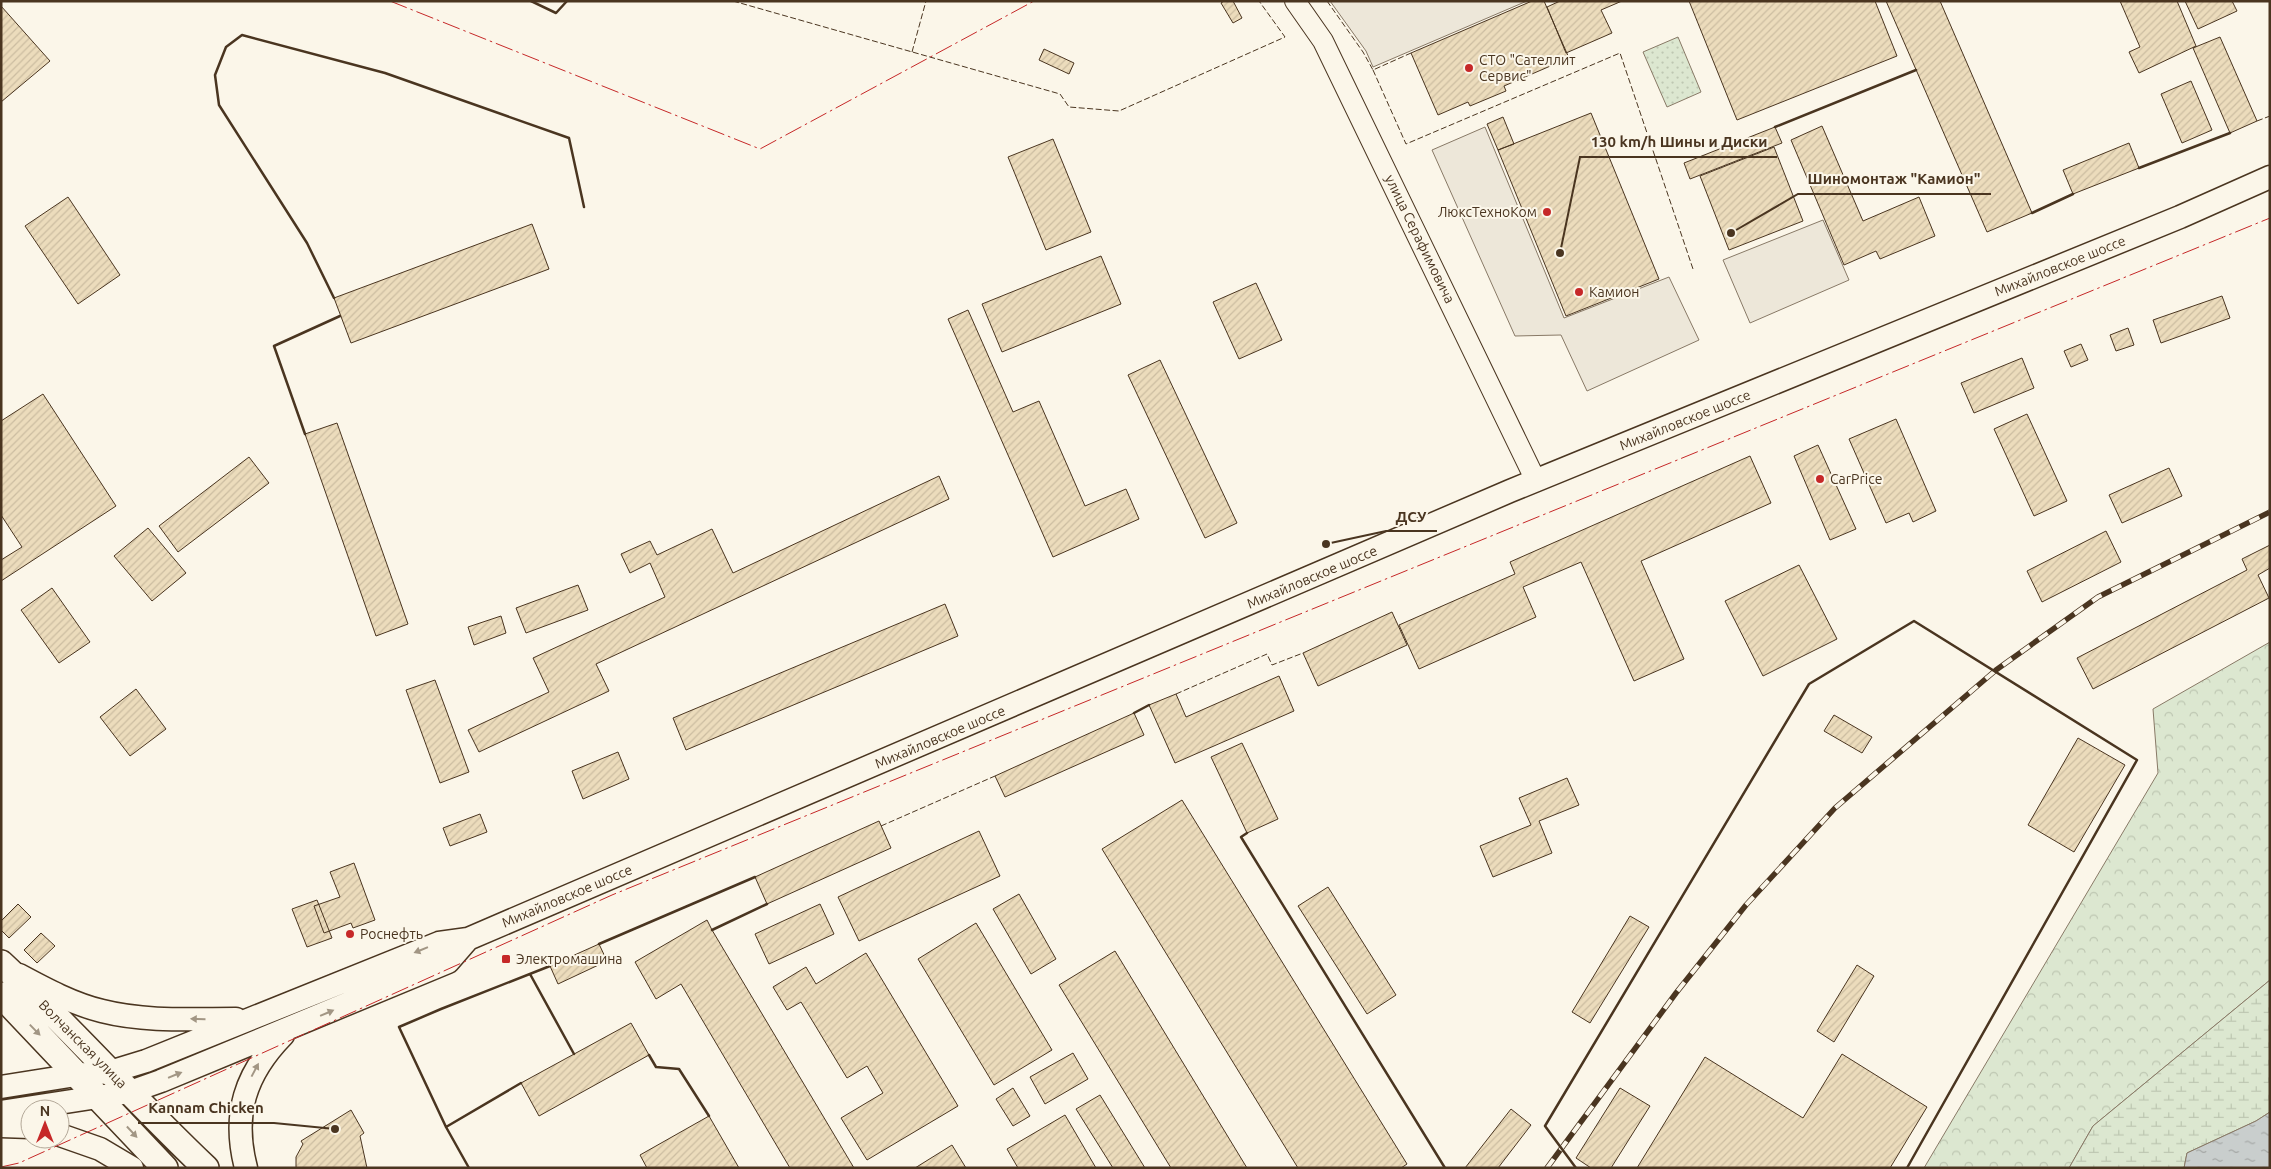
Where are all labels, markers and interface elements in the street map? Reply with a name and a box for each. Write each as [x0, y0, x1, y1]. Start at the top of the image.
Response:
place label: СТО "Сателлит Сервис" [1479, 52, 1576, 84]
marker: СТО "Сателлит Сервис" [1463, 62, 1475, 74]
callout: 130 km/h Шины и Диски [1580, 127, 1777, 157]
text: 130 km/h Шины и Диски [1591, 133, 1767, 150]
callout: Шиномонтаж "Камион" [1798, 164, 1991, 194]
text: Шиномонтаж "Камион" [1808, 170, 1980, 187]
street label: улица Серафимовича [1382, 172, 1458, 306]
place label: ЛюксТехноКом [1438, 204, 1537, 220]
marker: ЛюксТехноКом [1541, 206, 1553, 218]
street label: Михайловское шоссе [1992, 232, 2128, 300]
place label: Камион [1589, 284, 1640, 300]
marker: Камион [1573, 286, 1585, 298]
street label: Михайловское шоссе [1617, 386, 1753, 454]
place label: CarPrice [1830, 471, 1882, 487]
marker: CarPrice [1814, 473, 1826, 485]
callout: ДСУ [1386, 501, 1437, 531]
text: ДСУ [1396, 508, 1427, 525]
street label: Михайловское шоссе [1244, 542, 1380, 612]
street label: Михайловское шоссе [872, 702, 1008, 772]
street label: Михайловское шоссе [499, 861, 635, 931]
place label: Роснефть [360, 926, 423, 942]
marker: Роснефть [344, 928, 356, 940]
one-way arrow [413, 946, 428, 954]
place label: Электромашина [516, 951, 623, 967]
marker: Электромашина [500, 953, 512, 965]
street label: Волчанская улица [36, 997, 130, 1091]
one-way arrow [320, 1008, 334, 1016]
one-way arrow [190, 1015, 206, 1023]
one-way arrow [29, 1024, 41, 1036]
one-way arrow [251, 1063, 259, 1077]
one-way arrow [168, 1070, 182, 1078]
callout: Kannam Chicken [138, 1093, 274, 1123]
north arrow [20, 1099, 70, 1149]
text: Kannam Chicken [148, 1099, 264, 1116]
text: N [40, 1103, 50, 1119]
one-way arrow [126, 1126, 138, 1138]

